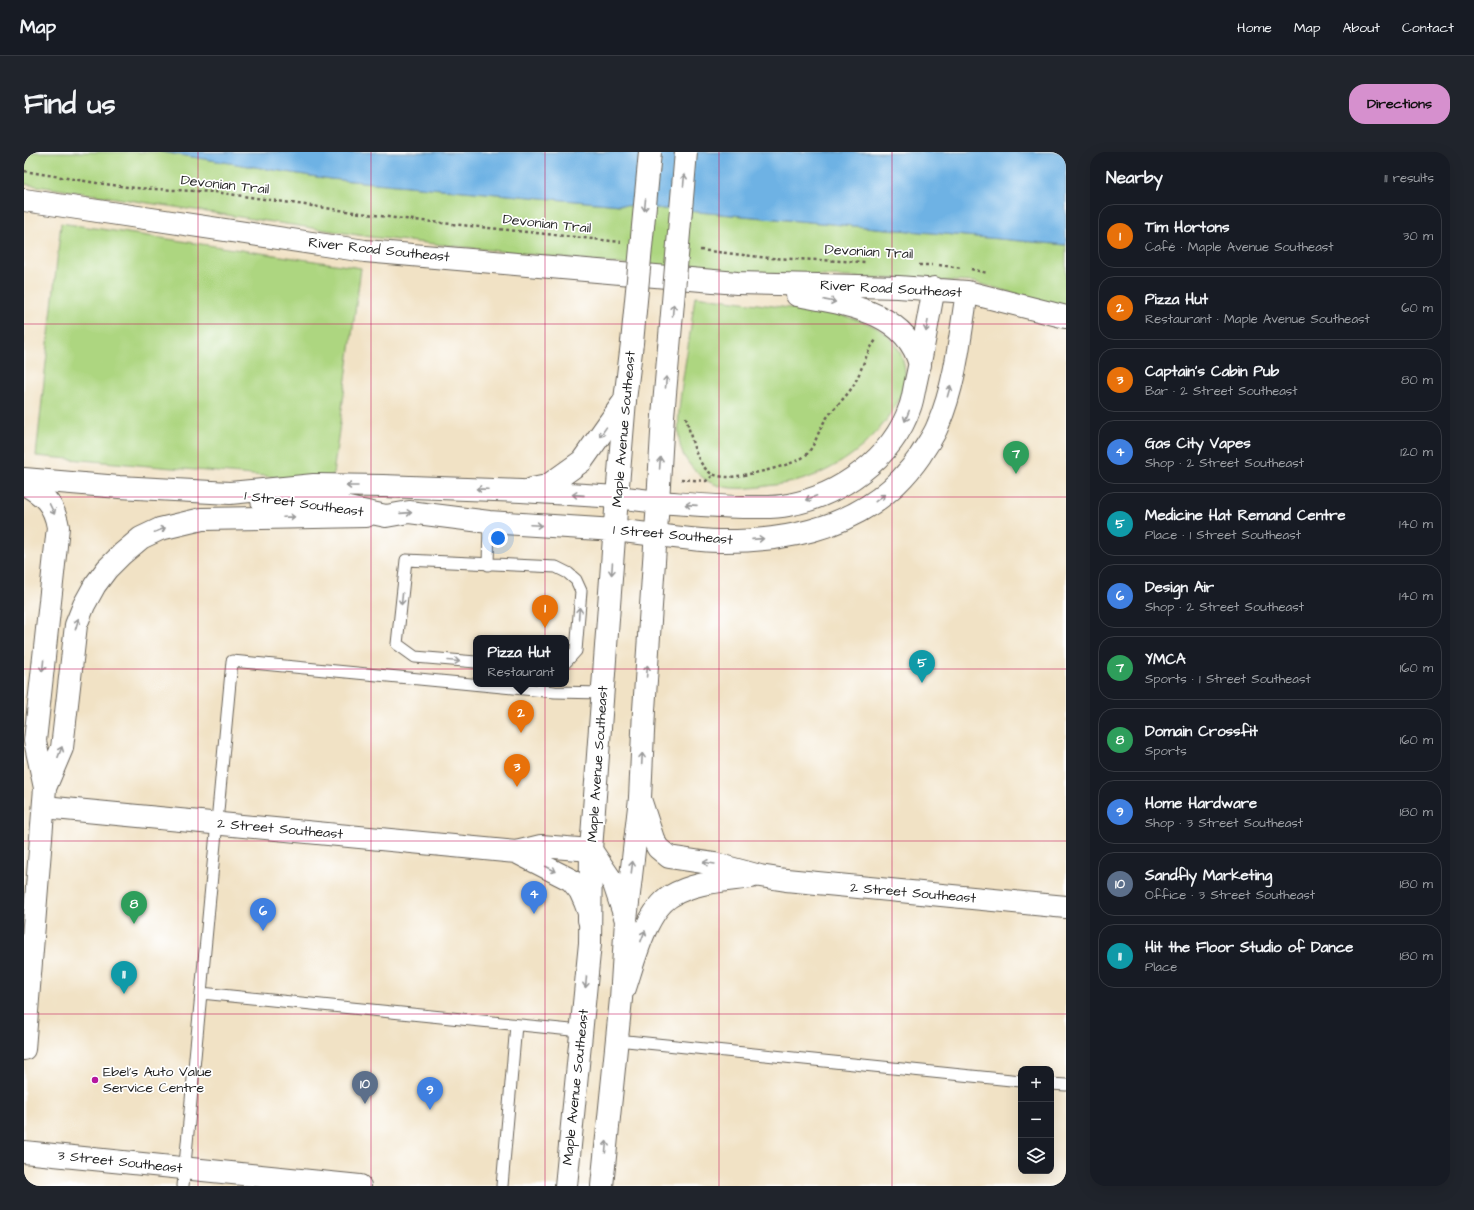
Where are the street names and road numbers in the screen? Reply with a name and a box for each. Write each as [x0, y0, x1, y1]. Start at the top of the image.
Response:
street label: Devonian Trail [180, 170, 270, 200]
street label: Devonian Trail [502, 209, 592, 239]
street label: River Road Southeast [307, 233, 451, 267]
street label: Devonian Trail [824, 240, 914, 264]
street label: River Road Southeast [820, 275, 963, 303]
street label: Maple Avenue Southeast [607, 350, 641, 508]
street label: 1 Street Southeast [243, 486, 365, 522]
street label: 1 Street Southeast [612, 520, 734, 550]
street label: Maple Avenue Southeast [583, 685, 613, 843]
street label: 2 Street Southeast [216, 814, 344, 844]
street label: 2 Street Southeast [849, 878, 977, 908]
street label: Maple Avenue Southeast [558, 1008, 594, 1166]
street label: 3 Street Southeast [57, 1145, 184, 1179]

